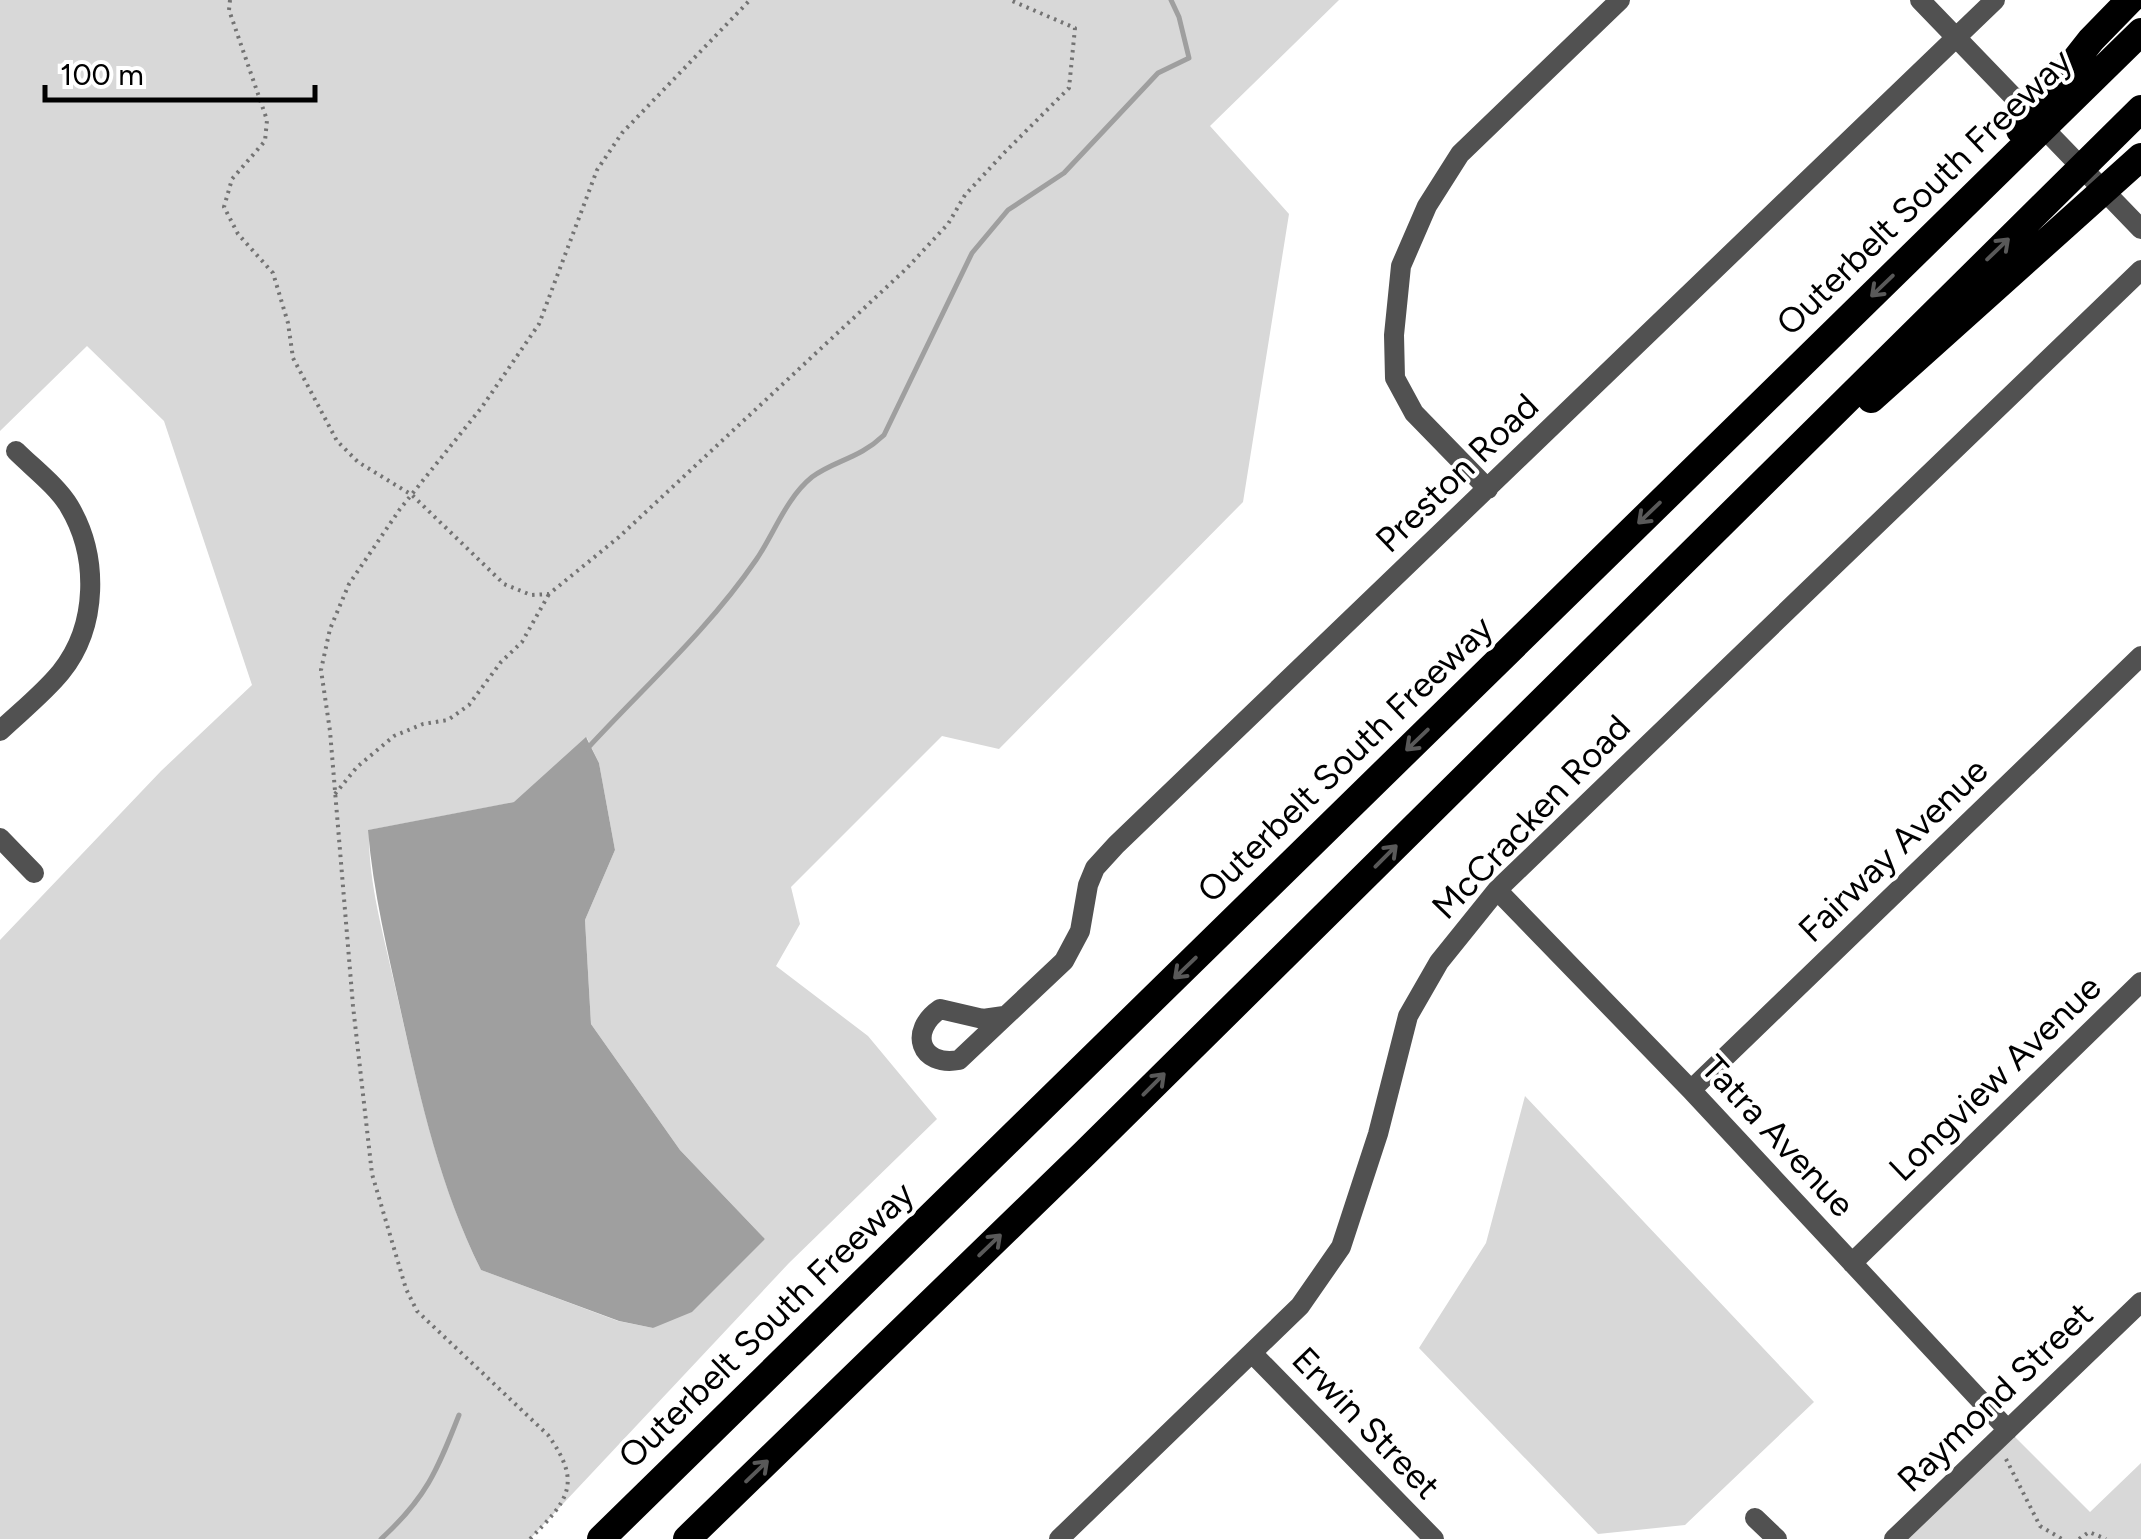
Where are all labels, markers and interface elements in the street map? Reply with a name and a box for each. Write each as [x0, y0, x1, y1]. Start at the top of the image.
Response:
scale bar [45, 40, 315, 102]
street label: Outerbelt South Freeway [1768, 40, 2081, 344]
text: 100 m [60, 56, 144, 93]
one-way arrow [1986, 237, 2010, 261]
one-way arrow [1870, 274, 1894, 298]
street label: Preston Road [1367, 385, 1547, 561]
one-way arrow [1638, 501, 1662, 525]
street label: Outerbelt South Freeway [1189, 607, 1502, 911]
street label: McCracken Road [1423, 706, 1639, 928]
one-way arrow [1406, 728, 1430, 752]
street label: Fairway Avenue [1790, 749, 1996, 951]
one-way arrow [1373, 844, 1397, 868]
one-way arrow [1173, 956, 1197, 980]
street label: Longview Avenue [1880, 966, 2110, 1190]
street label: Tatra Avenue [1693, 1047, 1863, 1225]
one-way arrow [1142, 1072, 1166, 1096]
street label: Outerbelt South Freeway [610, 1173, 923, 1477]
one-way arrow [978, 1233, 1002, 1257]
street label: Raymond Street [1889, 1293, 2101, 1501]
street label: Erwin Street [1283, 1339, 1449, 1507]
one-way arrow [744, 1460, 769, 1483]

